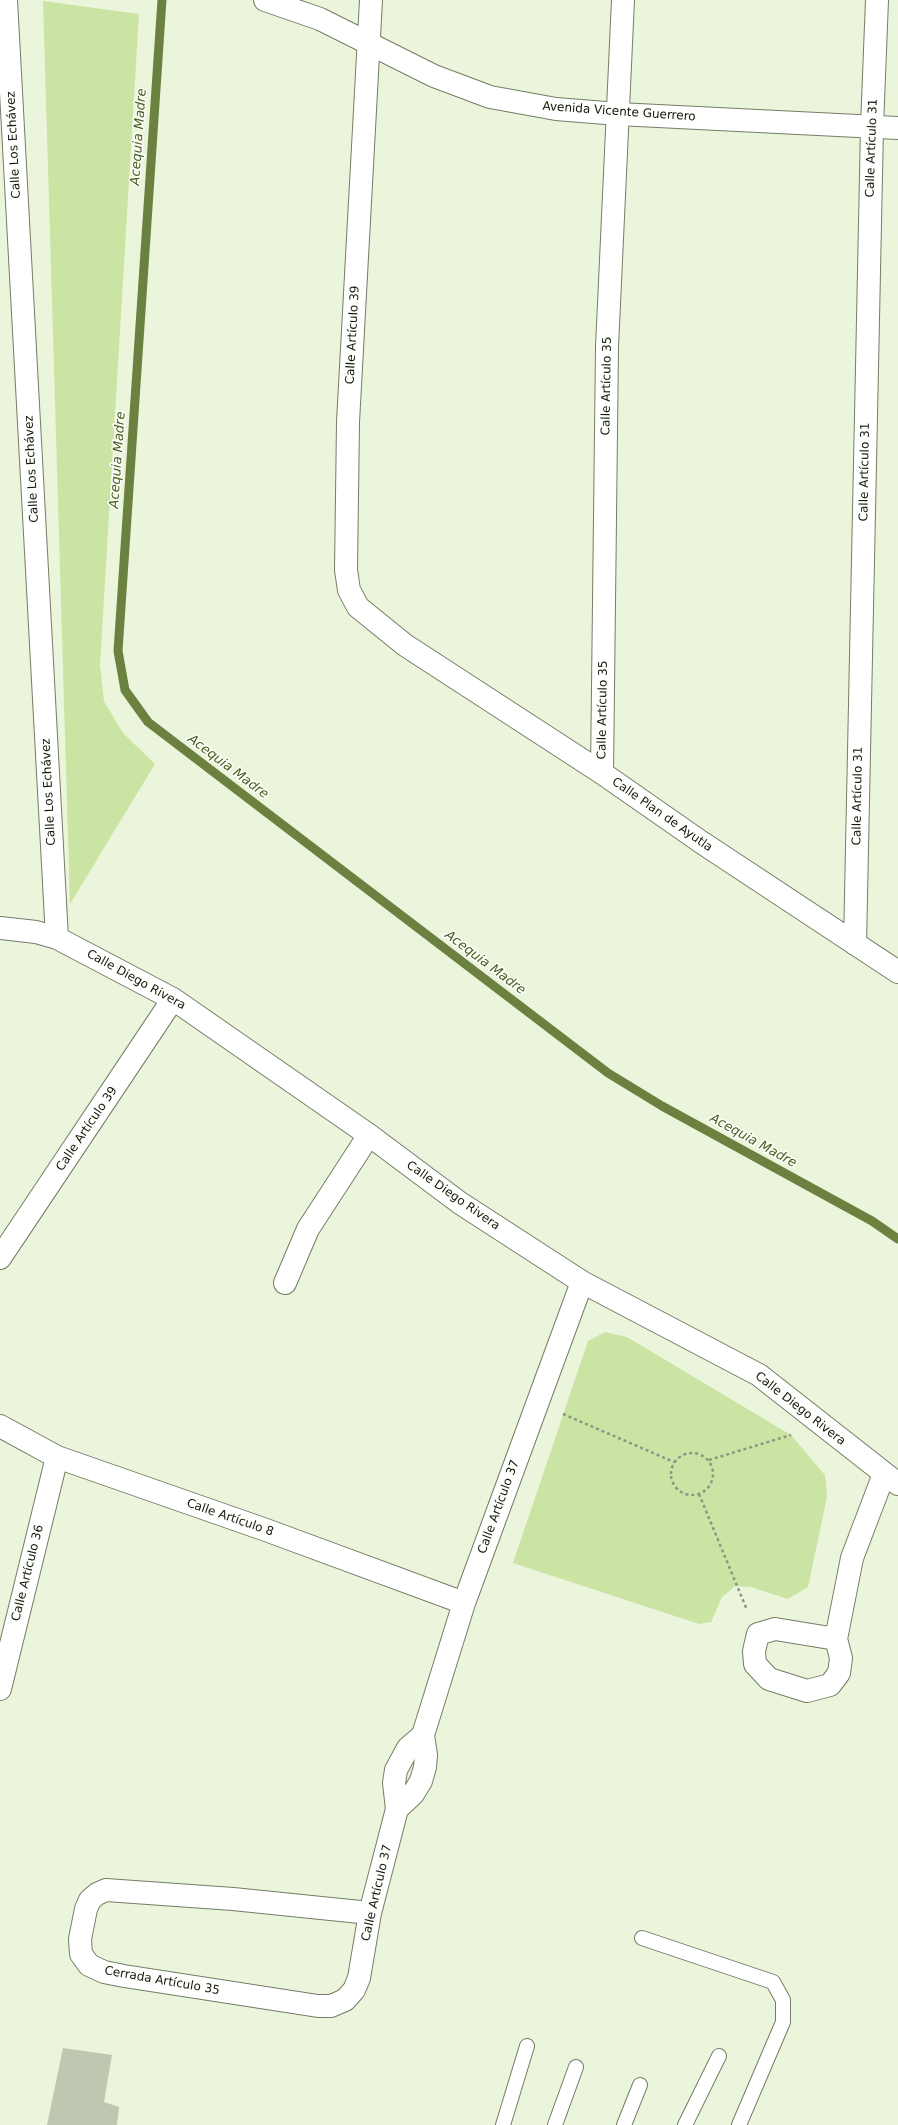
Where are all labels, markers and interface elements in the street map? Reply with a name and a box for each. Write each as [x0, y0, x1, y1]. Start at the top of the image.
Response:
water label: Acequia Madre [128, 88, 150, 186]
street label: Calle Los Echávez [4, 91, 24, 199]
street label: Calle Artículo 31 [863, 98, 881, 198]
street label: Avenida Vicente Guerrero [542, 99, 696, 125]
street label: Calle Artículo 39 [343, 285, 363, 385]
street label: Calle Artículo 35 [599, 337, 615, 435]
water label: Acequia Madre [107, 411, 129, 509]
street label: Calle Los Echávez [22, 415, 42, 523]
street label: Calle Artículo 31 [857, 423, 873, 521]
street label: Calle Artículo 35 [595, 661, 611, 759]
water label: Acequia Madre [185, 732, 271, 802]
street label: Calle Los Echávez [39, 738, 59, 846]
street label: Calle Artículo 31 [850, 747, 866, 845]
street label: Calle Plan de Ayutla [609, 775, 715, 855]
water label: Acequia Madre [442, 928, 528, 998]
street label: Calle Diego Rivera [84, 947, 188, 1013]
street label: Calle Artículo 39 [53, 1084, 121, 1174]
water label: Acequia Madre [707, 1111, 799, 1171]
street label: Calle Diego Rivera [404, 1158, 502, 1234]
street label: Calle Diego Rivera [752, 1369, 848, 1449]
street label: Calle Artículo 37 [475, 1458, 523, 1556]
street label: Calle Artículo 8 [185, 1496, 275, 1540]
street label: Calle Artículo 36 [9, 1523, 47, 1623]
street label: Calle Artículo 37 [359, 1843, 395, 1943]
street label: Cerrada Artículo 35 [103, 1964, 221, 1998]

